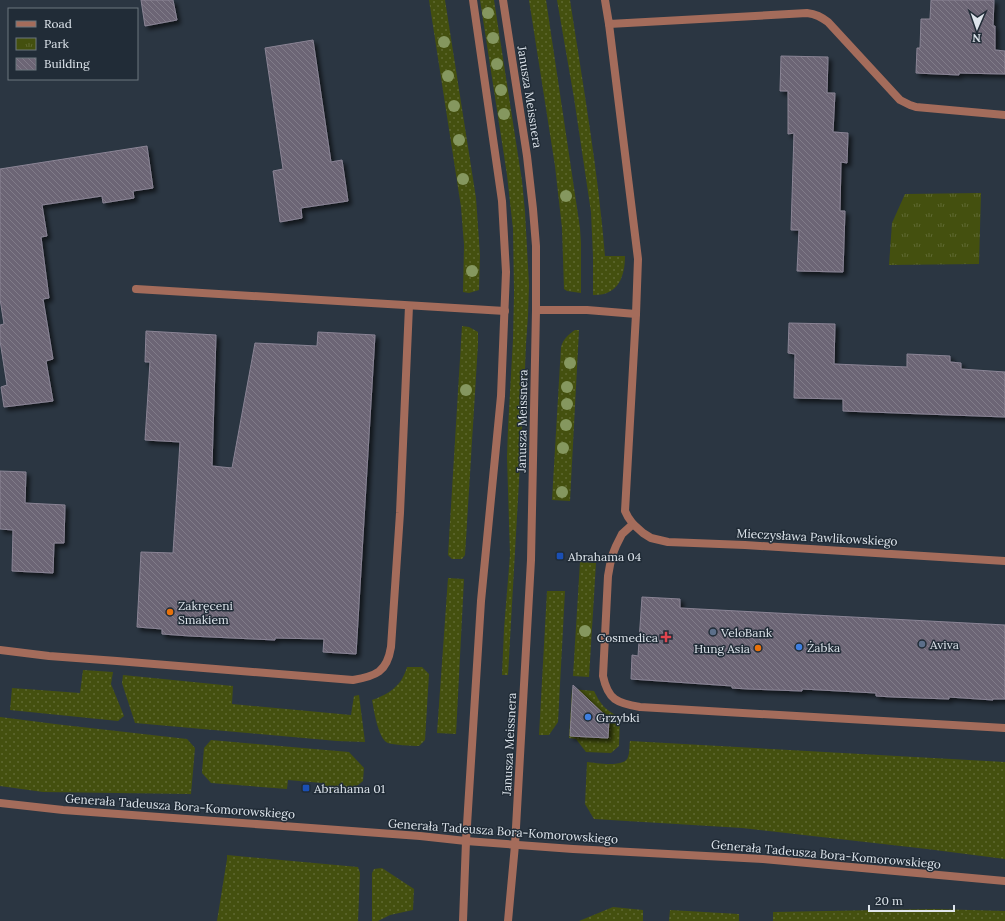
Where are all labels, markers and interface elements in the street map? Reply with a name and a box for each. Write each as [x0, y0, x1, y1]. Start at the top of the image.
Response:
legend [8, 8, 138, 80]
north arrow [957, 8, 997, 48]
text: Road [44, 16, 72, 31]
text: N [972, 31, 981, 45]
text: Park [44, 36, 70, 51]
street label: Janusza Meissnera [514, 44, 545, 149]
text: Building [44, 56, 90, 71]
street label: Janusza Meissnera [514, 369, 530, 474]
street label: Mieczysława Pawlikowskiego [736, 525, 898, 549]
place label: Abrahama 04 [567, 549, 642, 564]
marker: Abrahama 04 [555, 551, 565, 561]
place label: Zakręceni Smakiem [178, 598, 233, 627]
marker: Zakręceni Smakiem [165, 607, 175, 617]
place label: VeloBank [720, 625, 773, 640]
marker: VeloBank [708, 627, 718, 637]
place label: Cosmedica [597, 630, 658, 645]
marker: Cosmedica [661, 632, 671, 642]
place label: Aviva [929, 637, 959, 652]
marker: Aviva [917, 639, 927, 649]
place label: Żabka [807, 640, 840, 655]
place label: Hung Asia [694, 641, 750, 656]
marker: Żabka [794, 642, 804, 652]
marker: Hung Asia [753, 643, 763, 653]
street label: Janusza Meissnera [499, 692, 519, 797]
place label: Grzybki [596, 710, 640, 725]
marker: Grzybki [583, 712, 593, 722]
place label: Abrahama 01 [313, 781, 385, 796]
marker: Abrahama 01 [301, 783, 311, 793]
street label: Generała Tadeusza Bora-Komorowskiego [64, 790, 296, 822]
street label: Generała Tadeusza Bora-Komorowskiego [387, 815, 619, 847]
street label: Generała Tadeusza Bora-Komorowskiego [711, 836, 941, 872]
scale bar [869, 887, 954, 913]
text: 20 m [875, 893, 903, 908]

